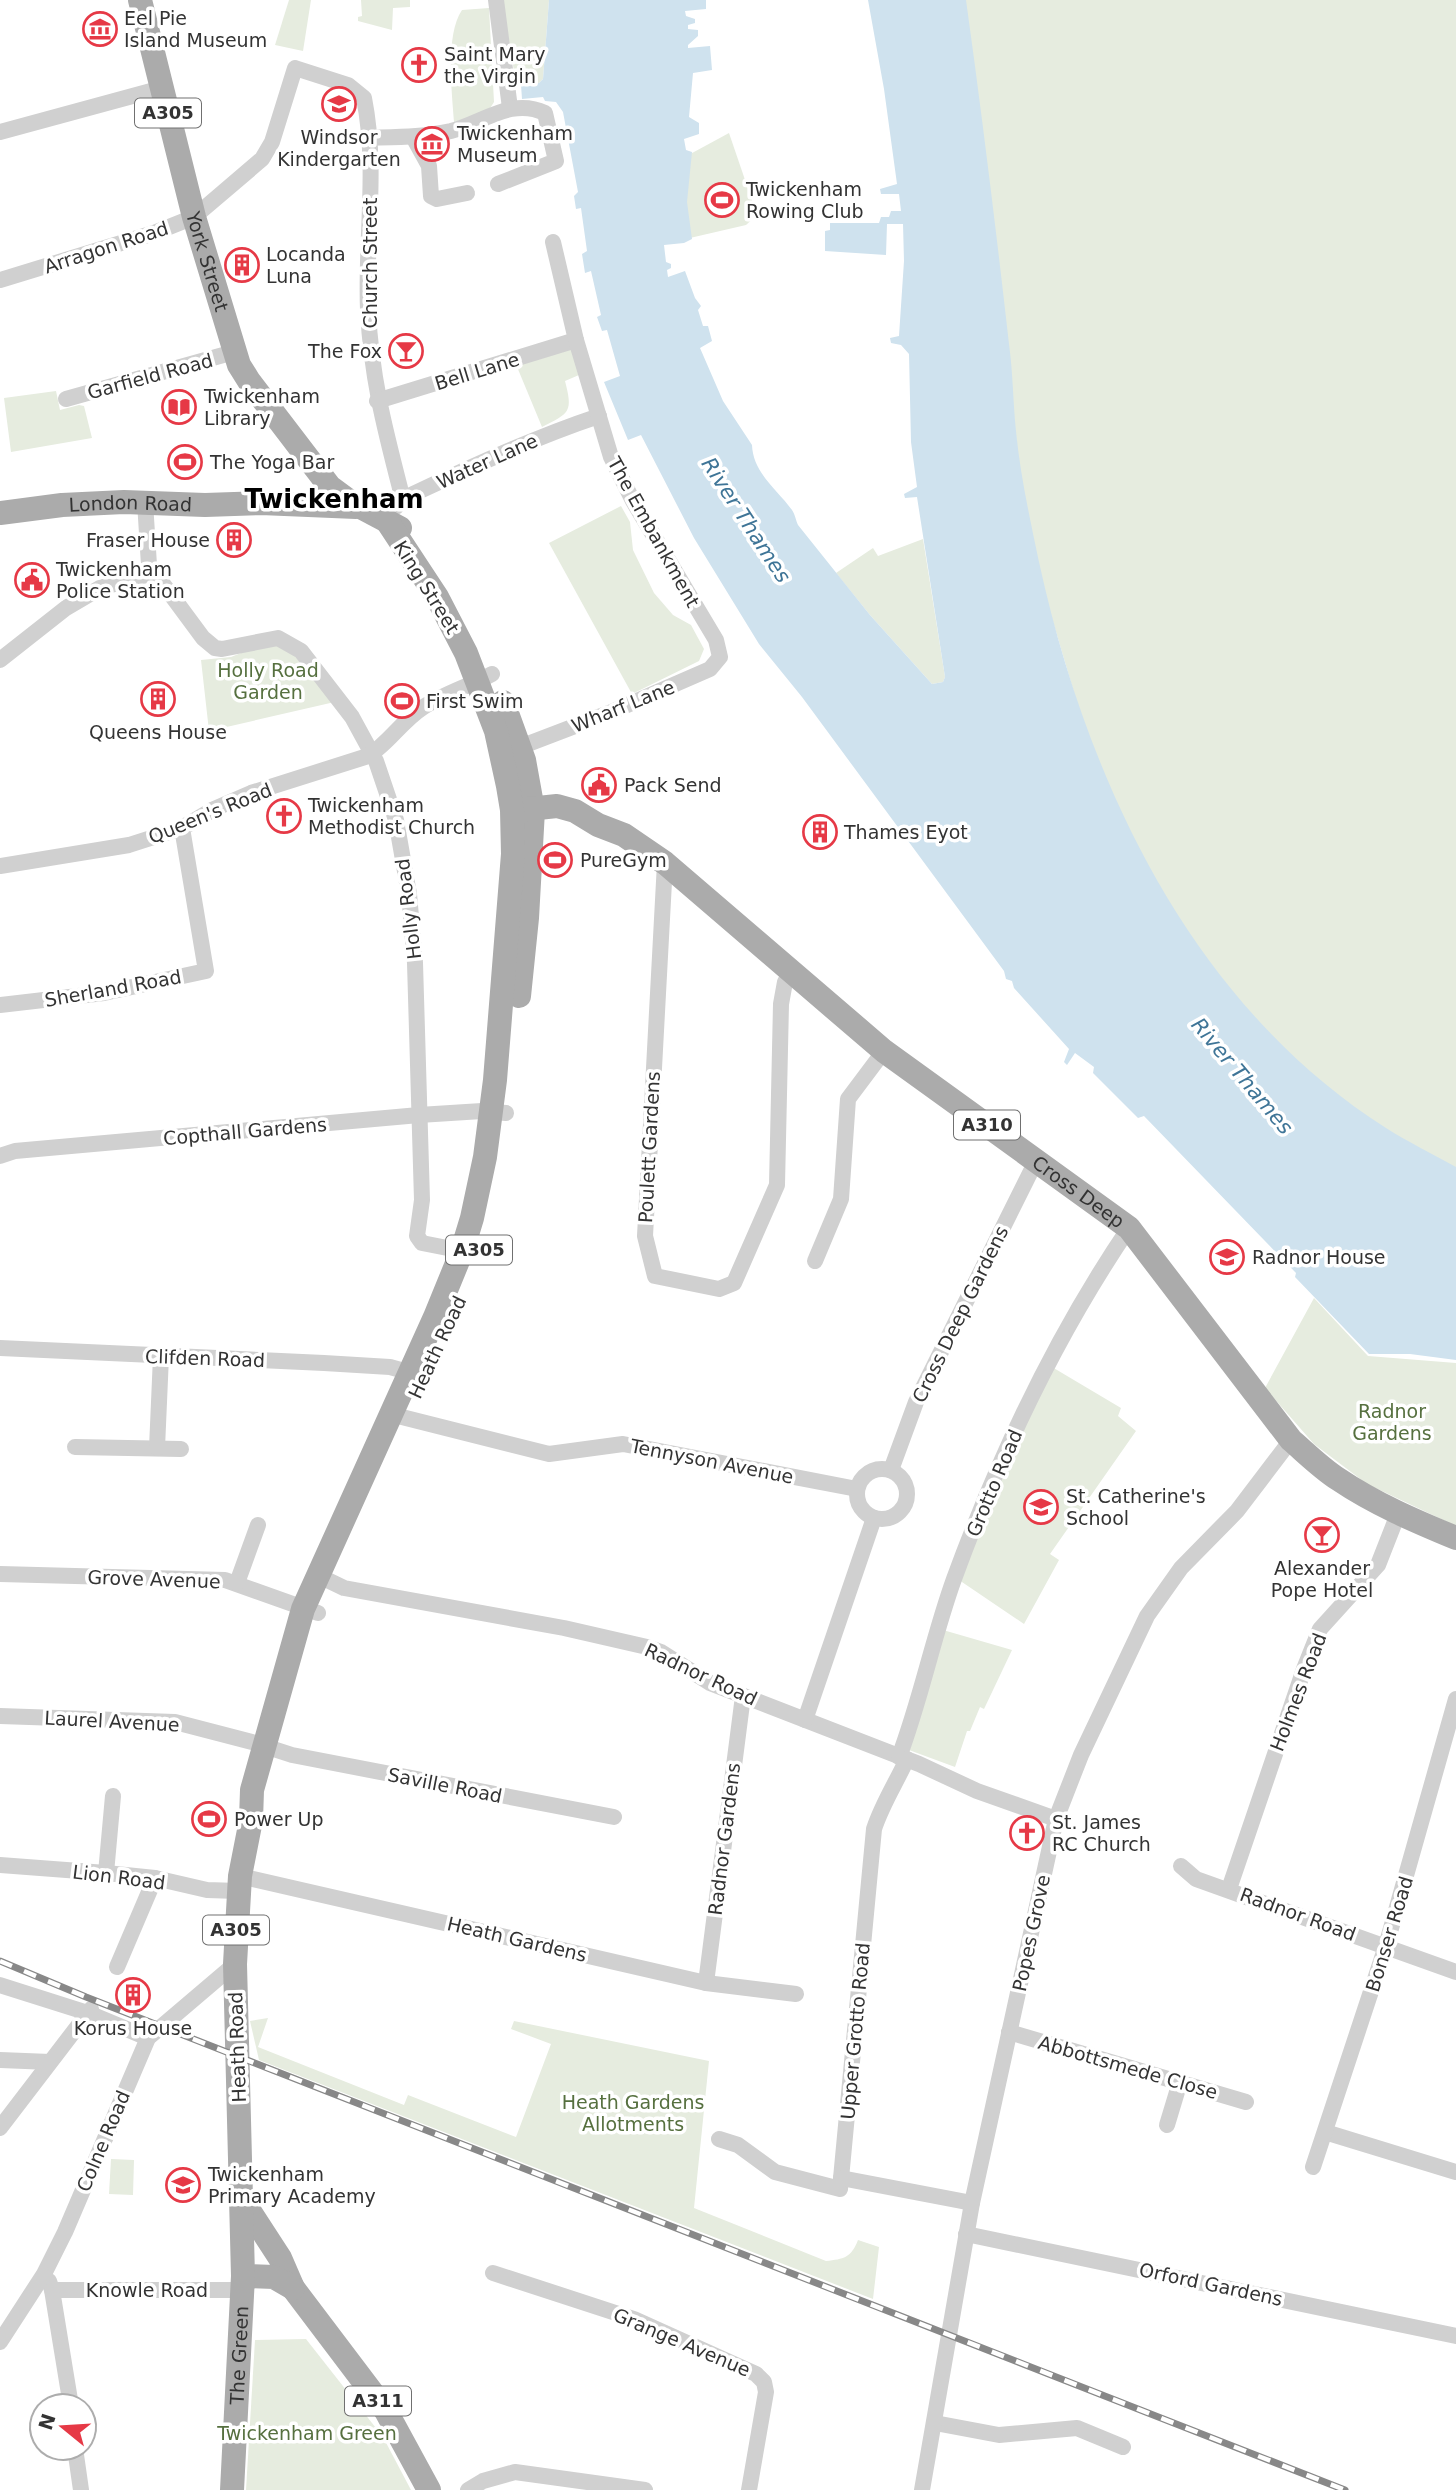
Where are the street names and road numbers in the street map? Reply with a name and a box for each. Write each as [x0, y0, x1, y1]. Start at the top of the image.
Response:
road number: A305 [135, 98, 201, 128]
street label: Church Street [359, 197, 381, 329]
street label: York Street [182, 208, 233, 314]
street label: Arragon Road [41, 217, 171, 277]
street label: Bell Lane [432, 348, 522, 394]
street label: Garfield Road [85, 349, 215, 403]
street label: Water Lane [433, 429, 541, 493]
street label: The Embankment [603, 452, 704, 611]
street label: London Road [68, 491, 192, 516]
street label: King Street [390, 536, 464, 638]
street label: Wharf Lane [568, 675, 678, 737]
street label: Queen's Road [145, 778, 275, 848]
street label: Holly Road [391, 857, 425, 961]
street label: Sherland Road [43, 965, 183, 1011]
street label: Poulett Gardens [634, 1071, 664, 1223]
road number: A310 [954, 1110, 1020, 1140]
street label: Copthall Gardens [162, 1113, 328, 1149]
street label: Cross Deep [1028, 1151, 1129, 1232]
street label: Cross Deep Gardens [908, 1222, 1012, 1406]
road number: A305 [446, 1236, 512, 1265]
street label: Heath Road [404, 1292, 470, 1402]
street label: Clifden Road [145, 1345, 265, 1371]
street label: Grotto Road [962, 1426, 1026, 1540]
street label: Tennyson Avenue [628, 1434, 795, 1488]
street label: Grove Avenue [87, 1566, 221, 1592]
street label: Holmes Road [1265, 1630, 1331, 1754]
street label: Radnor Road [641, 1638, 761, 1710]
street label: Laurel Avenue [44, 1706, 180, 1736]
street label: Radnor Gardens [704, 1761, 744, 1917]
street label: Saville Road [386, 1763, 504, 1807]
street label: Lion Road [71, 1860, 167, 1894]
street label: Popes Grove [1008, 1873, 1054, 1993]
street label: Bonser Road [1361, 1873, 1417, 1995]
street label: Radnor Road [1237, 1883, 1359, 1945]
street label: Heath Gardens [445, 1912, 589, 1966]
road number: A305 [203, 1916, 269, 1944]
street label: Upper Grotto Road [836, 1942, 874, 2120]
street label: Heath Road [224, 1991, 250, 2103]
street label: Abbottsmede Close [1036, 2031, 1220, 2103]
street label: Colne Road [72, 2087, 134, 2195]
street label: Orford Gardens [1137, 2258, 1285, 2310]
street label: Knowle Road [86, 2279, 208, 2301]
street label: Grange Avenue [610, 2303, 754, 2381]
street label: The Green [225, 2305, 252, 2406]
road number: A311 [345, 2386, 411, 2416]

